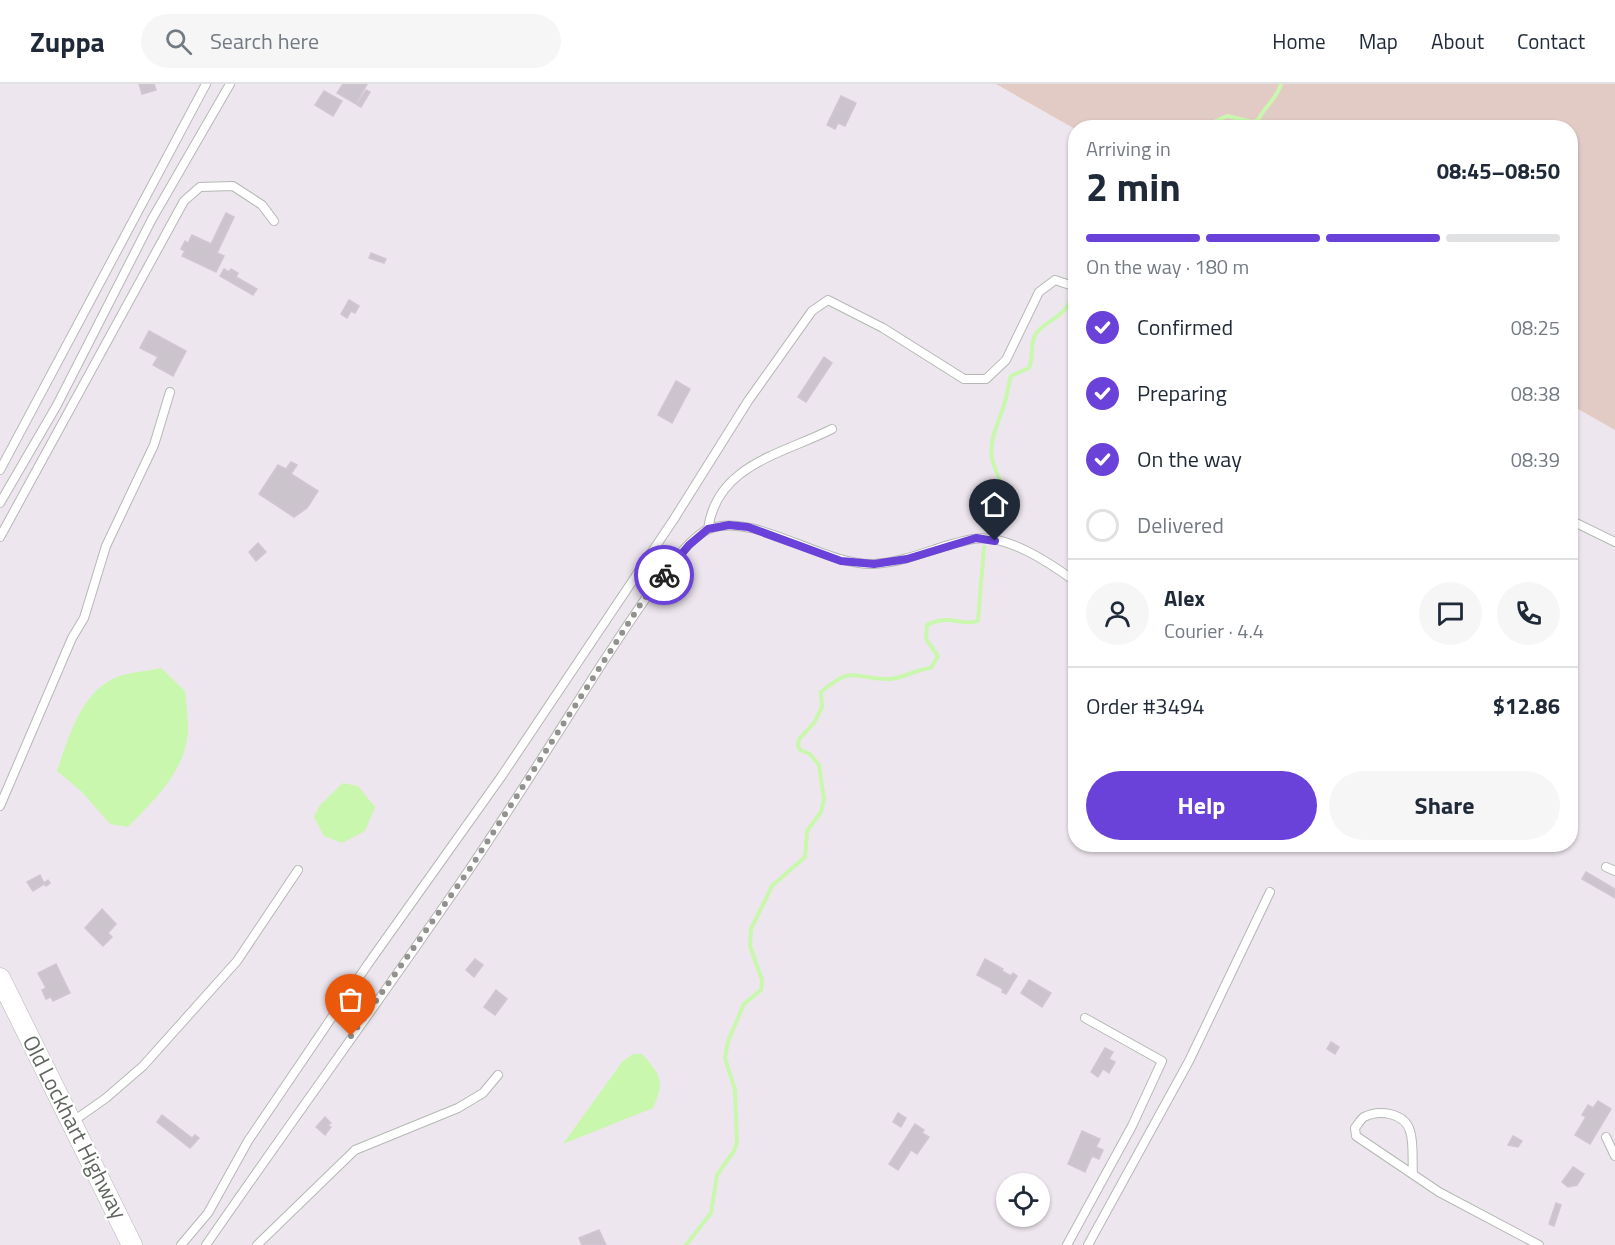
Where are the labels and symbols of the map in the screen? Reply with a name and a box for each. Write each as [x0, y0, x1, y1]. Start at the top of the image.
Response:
pin [969, 479, 1020, 541]
courier [634, 545, 694, 605]
pin [325, 974, 376, 1036]
street label: Old Lockhart Highway [14, 1029, 136, 1225]

